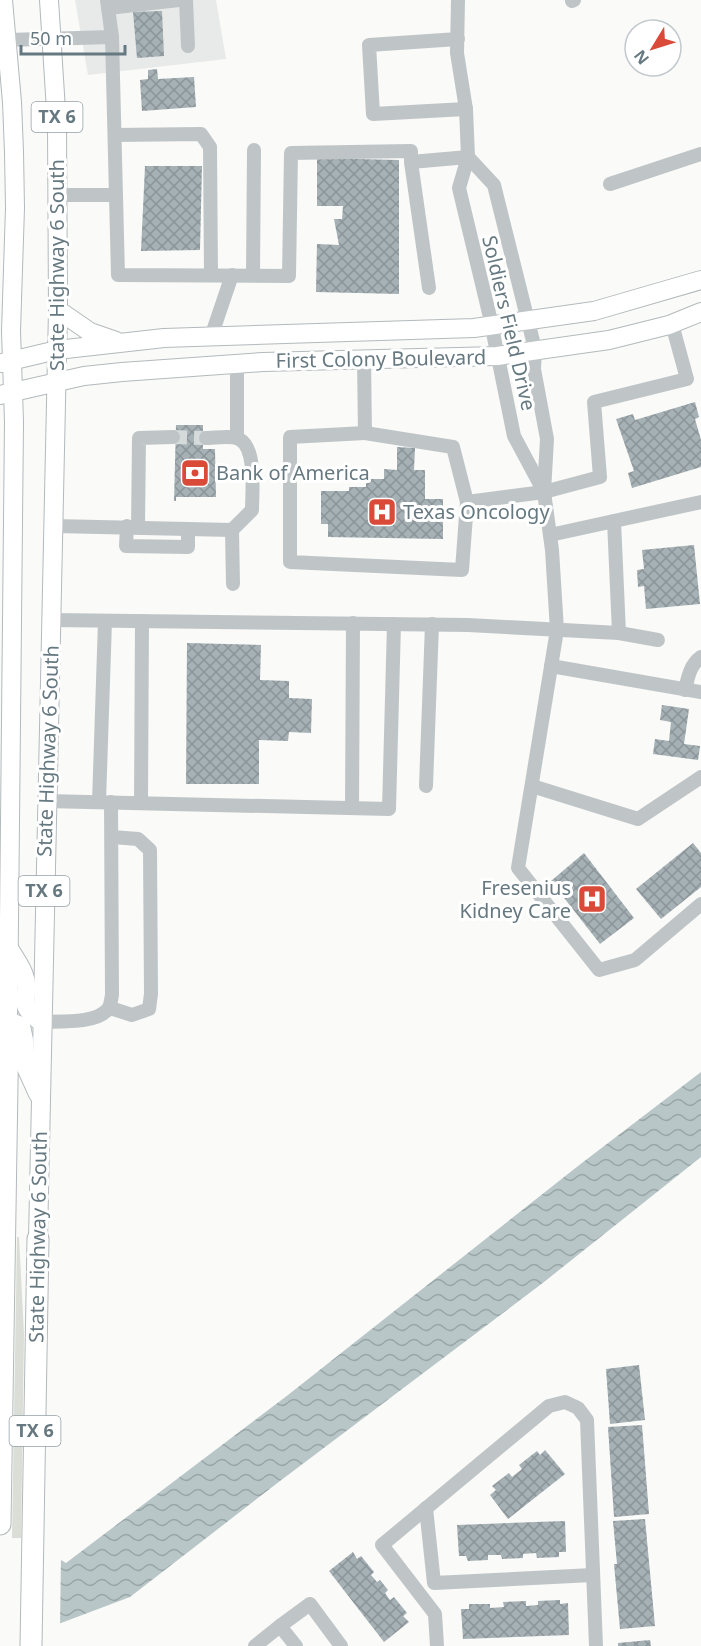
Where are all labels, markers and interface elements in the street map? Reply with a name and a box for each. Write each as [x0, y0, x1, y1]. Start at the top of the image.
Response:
scale bar [21, 18, 124, 56]
north arrow [623, 18, 683, 78]
text: 50 m [30, 26, 72, 50]
text: N [629, 45, 654, 69]
road number: TX 6 [32, 102, 82, 132]
street label: State Highway 6 South [43, 159, 70, 371]
street label: Soldiers Field Drive [476, 233, 543, 413]
street label: First Colony Boulevard [275, 343, 487, 374]
bank icon: Bank of America [179, 457, 211, 489]
place label: Bank of America [216, 459, 370, 486]
hospital icon: Texas Oncology [366, 496, 398, 528]
place label: Texas Oncology [403, 498, 550, 525]
street label: State Highway 6 South [30, 645, 65, 857]
place label: Fresenius Kidney Care [460, 874, 571, 924]
road number: TX 6 [18, 876, 70, 906]
hospital icon: Fresenius Kidney Care [576, 883, 608, 915]
street label: State Highway 6 South [22, 1131, 53, 1343]
road number: TX 6 [9, 1416, 60, 1446]

